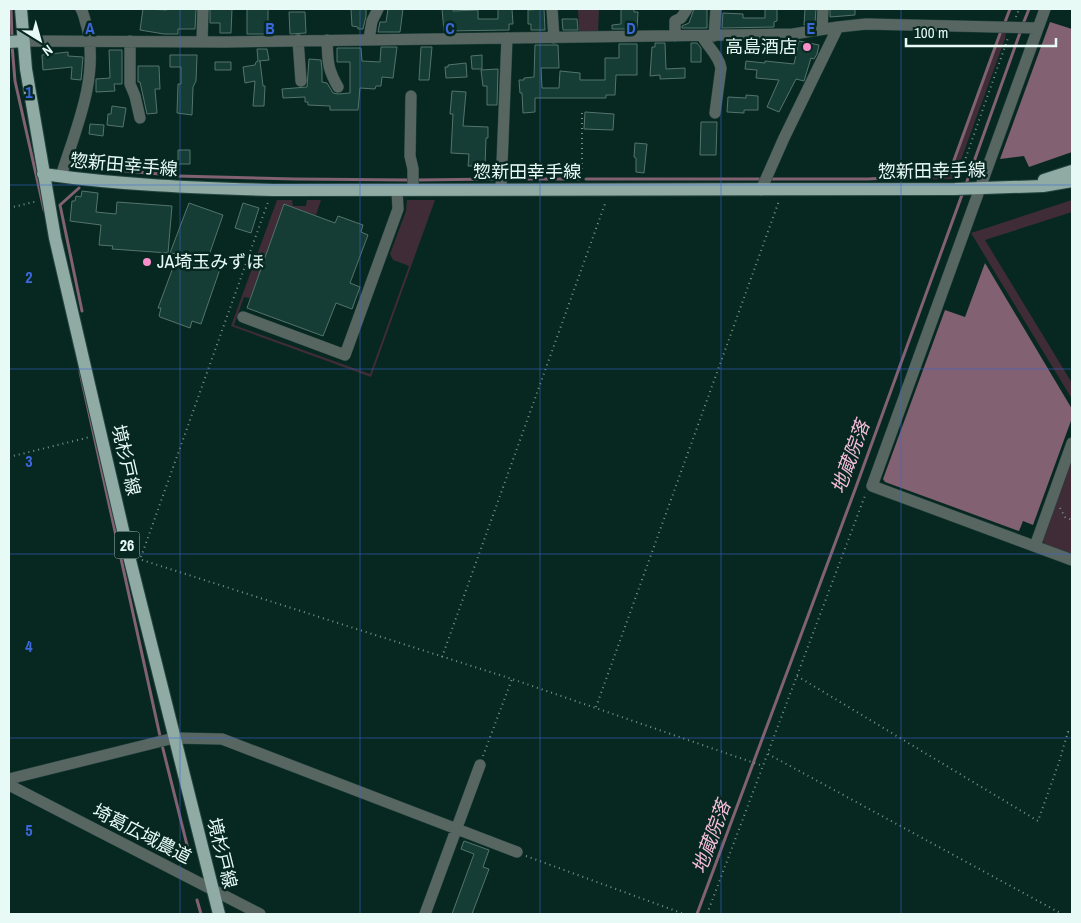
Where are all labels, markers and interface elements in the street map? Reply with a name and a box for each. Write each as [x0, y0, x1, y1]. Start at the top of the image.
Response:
north arrow [15, 15, 65, 65]
scale bar [906, 15, 1056, 47]
text: A [85, 17, 95, 39]
text: B [265, 17, 275, 39]
text: C [445, 17, 455, 39]
text: D [626, 17, 636, 39]
text: E [807, 17, 816, 39]
text: 100 m [914, 22, 948, 43]
place label: 高島酒店 [725, 34, 797, 59]
text: N [39, 41, 57, 60]
marker: 高島酒店 [801, 41, 813, 53]
text: 1 [25, 81, 33, 103]
street label: 惣新田幸手線 [69, 147, 179, 182]
street label: 惣新田幸手線 [878, 157, 986, 184]
street label: 惣新田幸手線 [473, 159, 581, 184]
place label: JA埼玉みずほ [157, 249, 264, 274]
marker: JA埼玉みずほ [141, 256, 153, 268]
text: 2 [25, 266, 33, 288]
water label: 地蔵院落 [825, 414, 876, 497]
street label: 境杉戸線 [106, 422, 147, 498]
text: 3 [25, 450, 33, 472]
road number: 26 [114, 532, 140, 558]
text: 4 [25, 635, 33, 657]
water label: 地蔵院落 [686, 794, 737, 877]
street label: 埼葛広域農道 [88, 798, 196, 869]
street label: 境杉戸線 [202, 815, 243, 891]
text: 5 [25, 819, 33, 841]

